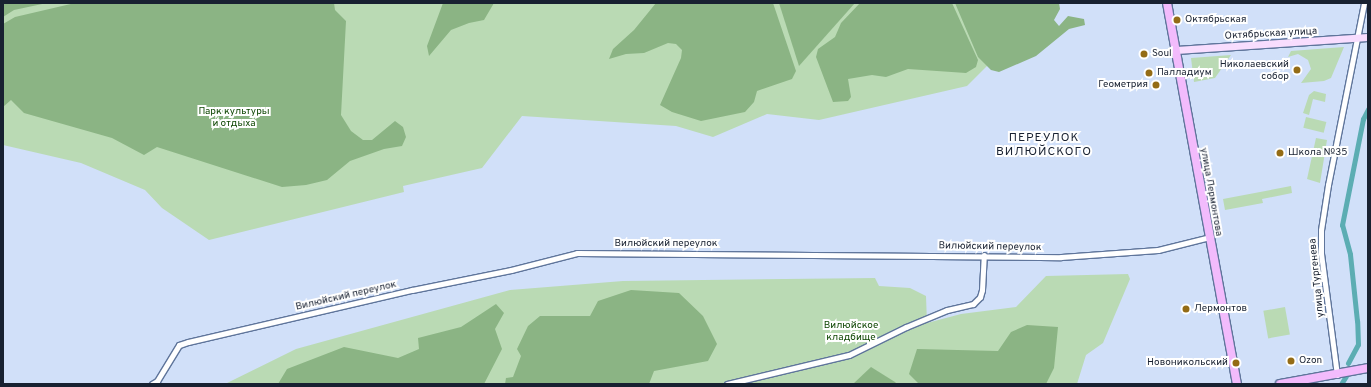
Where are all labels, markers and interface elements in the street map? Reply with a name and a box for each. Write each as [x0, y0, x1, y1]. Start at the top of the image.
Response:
place label: Октябрьская [1185, 14, 1246, 26]
marker: Октябрьская [1172, 15, 1182, 25]
street label: Октябрьская улица [1224, 26, 1318, 42]
place label: Soul [1152, 48, 1172, 60]
marker: Soul [1139, 49, 1149, 59]
place label: Николаевский собор [1220, 58, 1289, 82]
marker: Николаевский собор [1292, 65, 1302, 75]
place label: Палладиум [1157, 67, 1211, 79]
marker: Палладиум [1144, 68, 1154, 78]
place label: Геометрия [1098, 79, 1148, 91]
marker: Геометрия [1151, 80, 1161, 90]
park label: Парк культуры и отдыха [198, 105, 270, 128]
district label: ПЕРЕУЛОК ВИЛЮЙСКОГО [996, 132, 1092, 160]
street label: улица Лермонтова [1197, 147, 1225, 237]
place label: Школа №35 [1288, 147, 1347, 159]
marker: Школа №35 [1275, 148, 1285, 158]
street label: Вилюйский переулок [615, 238, 717, 250]
street label: улица Тургенева [1307, 238, 1327, 318]
street label: Вилюйский переулок [938, 240, 1042, 254]
street label: Вилюйский переулок [294, 279, 398, 313]
place label: Лермонтов [1194, 303, 1247, 315]
marker: Лермонтов [1181, 304, 1191, 314]
park label: Вилюйское кладбище [824, 319, 878, 342]
place label: Ozon [1299, 355, 1322, 367]
marker: Ozon [1286, 356, 1296, 366]
place label: Новоникольский [1147, 357, 1228, 369]
marker: Новоникольский [1231, 358, 1241, 368]

